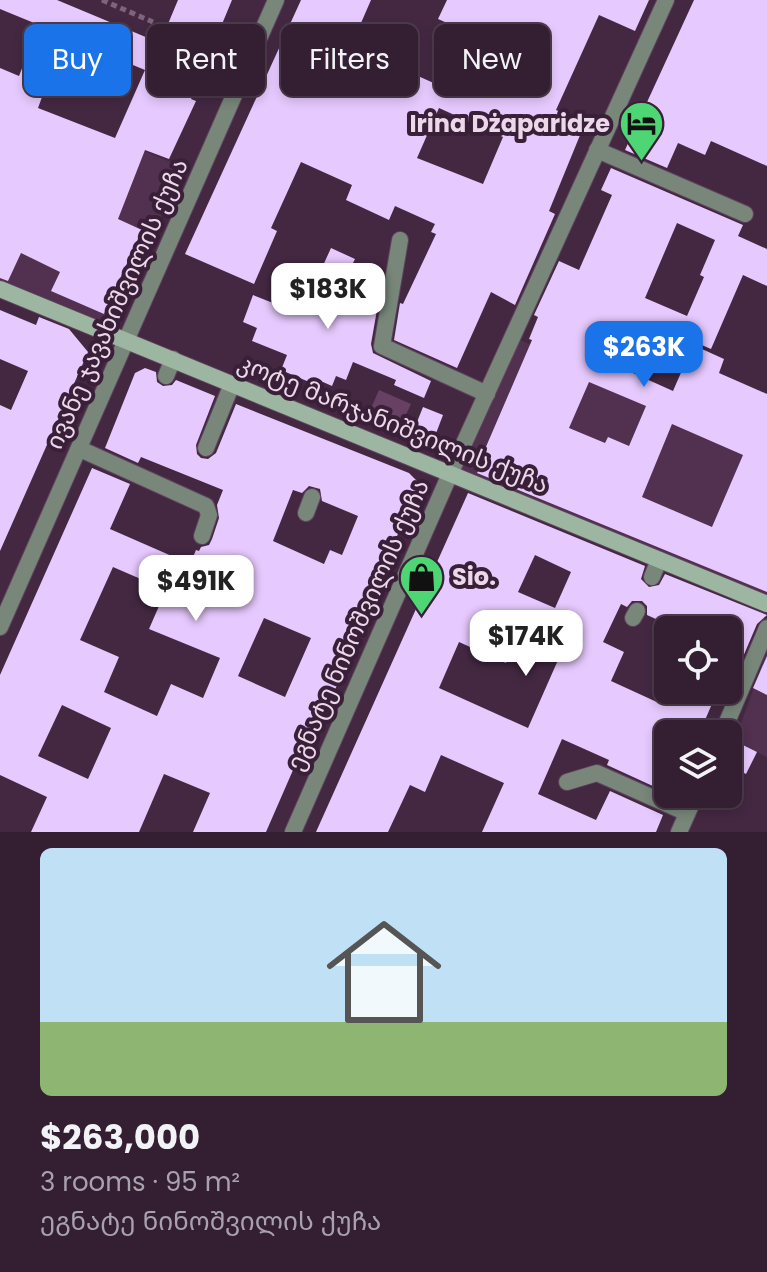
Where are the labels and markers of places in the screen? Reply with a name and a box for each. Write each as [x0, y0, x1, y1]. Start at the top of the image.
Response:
hotel icon: Irina Dżaparidze [617, 100, 665, 163]
place label: Irina Dżaparidze [409, 107, 610, 140]
pin: $183K [272, 263, 384, 331]
pin: $263K [588, 321, 700, 389]
shop icon: Sio. [397, 553, 445, 616]
pin: $491K [140, 555, 252, 623]
place label: Sio. [452, 560, 496, 593]
pin: $174K [470, 610, 582, 678]

